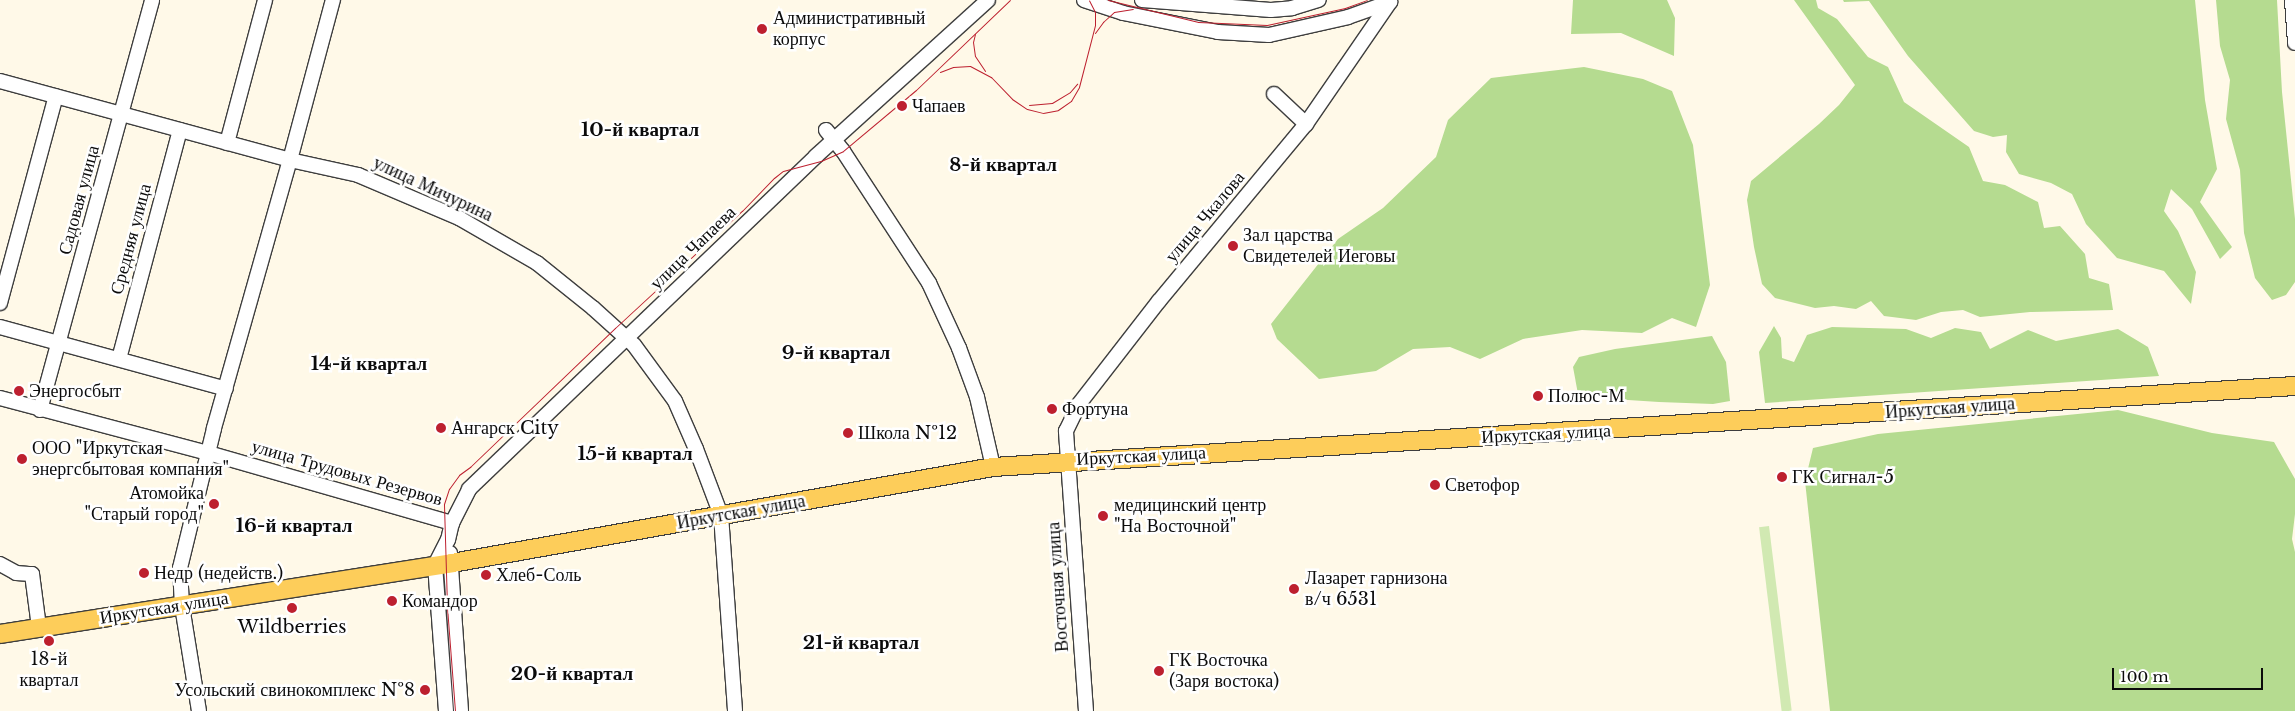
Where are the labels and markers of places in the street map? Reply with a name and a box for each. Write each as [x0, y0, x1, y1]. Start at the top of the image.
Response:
place label: Административный корпус [773, 8, 925, 50]
marker: Административный корпус [755, 22, 769, 36]
place label: Чапаев [912, 95, 966, 117]
marker: Чапаев [896, 100, 908, 112]
place label: Зал царства Свидетелей Иеговы [1243, 225, 1395, 268]
marker: Зал царства Свидетелей Иеговы [1227, 240, 1239, 252]
place label: Энергосбыт [29, 380, 121, 402]
marker: Энергосбыт [13, 385, 25, 397]
place label: Полюс-М [1548, 385, 1625, 407]
marker: Полюс-М [1532, 390, 1544, 402]
place label: Фортуна [1062, 398, 1128, 420]
marker: Фортуна [1046, 403, 1058, 415]
place label: Ангарск City [451, 417, 559, 439]
marker: Ангарск City [435, 422, 447, 434]
place label: Школа №12 [858, 422, 957, 444]
marker: Школа №12 [842, 427, 854, 439]
place label: ООО "Иркутская энергсбытовая компания" [32, 438, 229, 480]
marker: ООО "Иркутская энергсбытовая компания" [16, 453, 28, 465]
place label: ГК Сигнал-5 [1792, 466, 1894, 488]
marker: ГК Сигнал-5 [1776, 471, 1788, 483]
place label: Светофор [1445, 474, 1520, 496]
marker: Светофор [1429, 479, 1441, 491]
place label: Атомойка "Старый город" [84, 483, 204, 526]
place label: медицинский центр "На Восточной" [1114, 495, 1266, 538]
marker: Атомойка "Старый город" [208, 498, 220, 510]
marker: медицинский центр "На Восточной" [1096, 509, 1110, 523]
place label: Недр (недейств.) [154, 562, 283, 584]
place label: Хлеб-Соль [496, 564, 581, 586]
marker: Недр (недейств.) [138, 567, 150, 579]
place label: Лазарет гарнизона в/ч 6531 [1305, 568, 1448, 610]
marker: Хлеб-Соль [480, 569, 492, 581]
marker: Лазарет гарнизона в/ч 6531 [1287, 582, 1301, 596]
place label: Командор [402, 590, 478, 612]
marker: Командор [386, 595, 398, 607]
marker: Wildberries [286, 602, 298, 614]
place label: Wildberries [237, 616, 347, 638]
marker: 18-й квартал [43, 635, 55, 647]
place label: 18-й квартал [20, 649, 78, 692]
place label: ГК Восточка (Заря востока) [1169, 650, 1279, 692]
marker: ГК Восточка (Заря востока) [1153, 665, 1165, 677]
place label: Усольский свинокомплекс №8 [175, 679, 415, 701]
marker: Усольский свинокомплекс №8 [419, 684, 431, 696]

